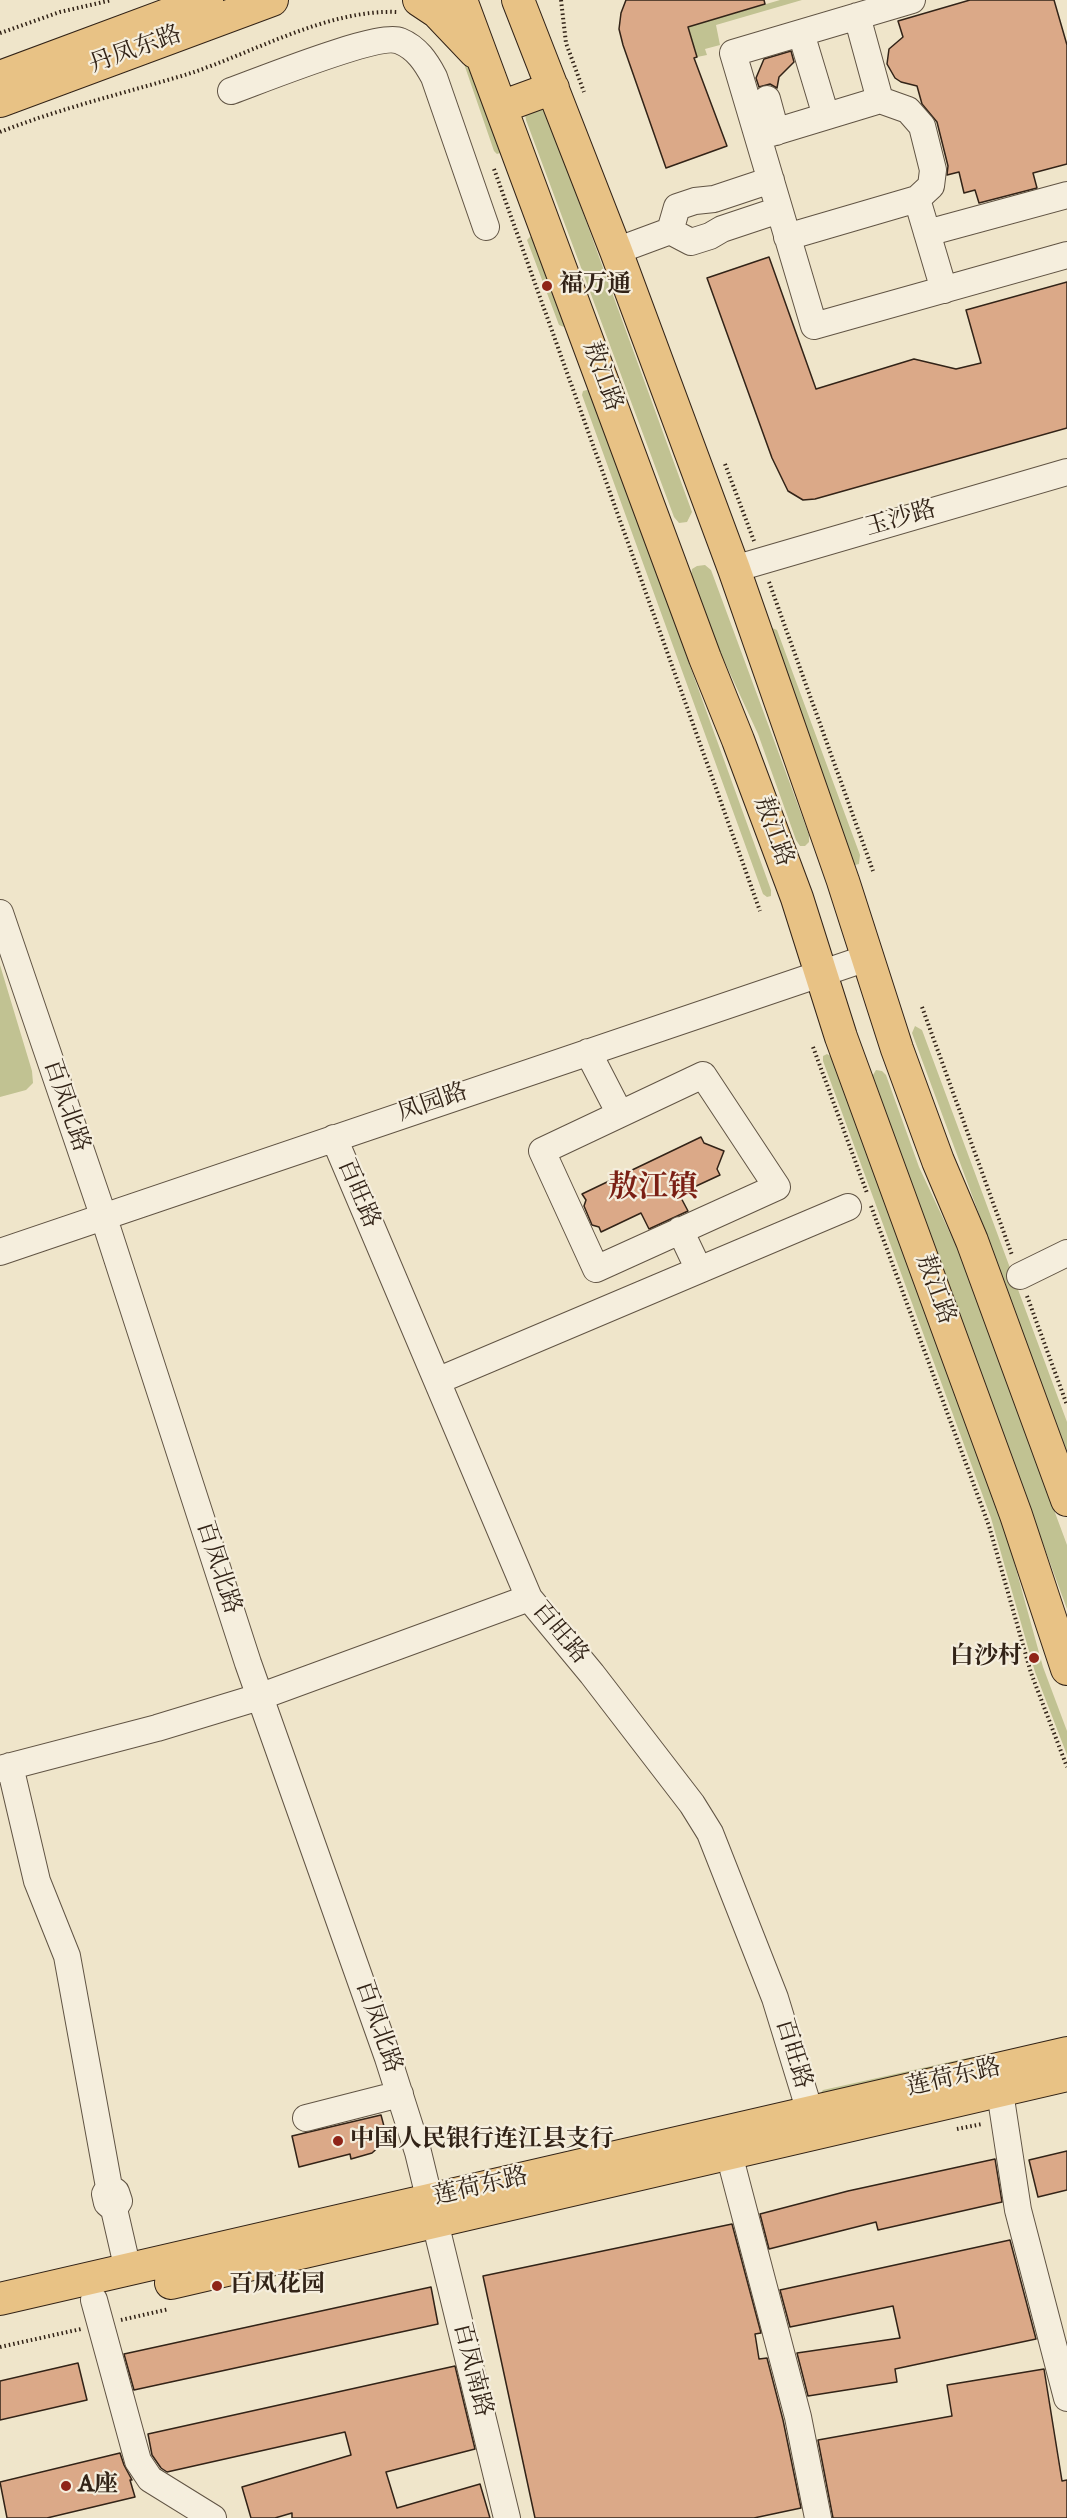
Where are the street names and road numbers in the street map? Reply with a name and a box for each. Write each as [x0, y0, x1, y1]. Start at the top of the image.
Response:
street label: 丹凤东路 [86, 21, 186, 81]
street label: 敖江路 [575, 338, 627, 416]
street label: 玉沙路 [862, 496, 940, 544]
street label: 敖江路 [746, 793, 798, 871]
street label: 百凤北路 [36, 1056, 94, 1156]
street label: 凤园路 [394, 1079, 472, 1129]
street label: 百旺路 [330, 1155, 384, 1233]
street label: 敖江路 [908, 1251, 960, 1329]
street label: 百凤北路 [188, 1518, 246, 1618]
street label: 百旺路 [525, 1597, 593, 1671]
street label: 百凤北路 [348, 1977, 406, 2077]
street label: 百旺路 [768, 2015, 816, 2093]
street label: 莲荷东路 [904, 2054, 1004, 2104]
street label: 莲荷东路 [431, 2163, 531, 2213]
street label: 百凤南路 [445, 2320, 497, 2420]

